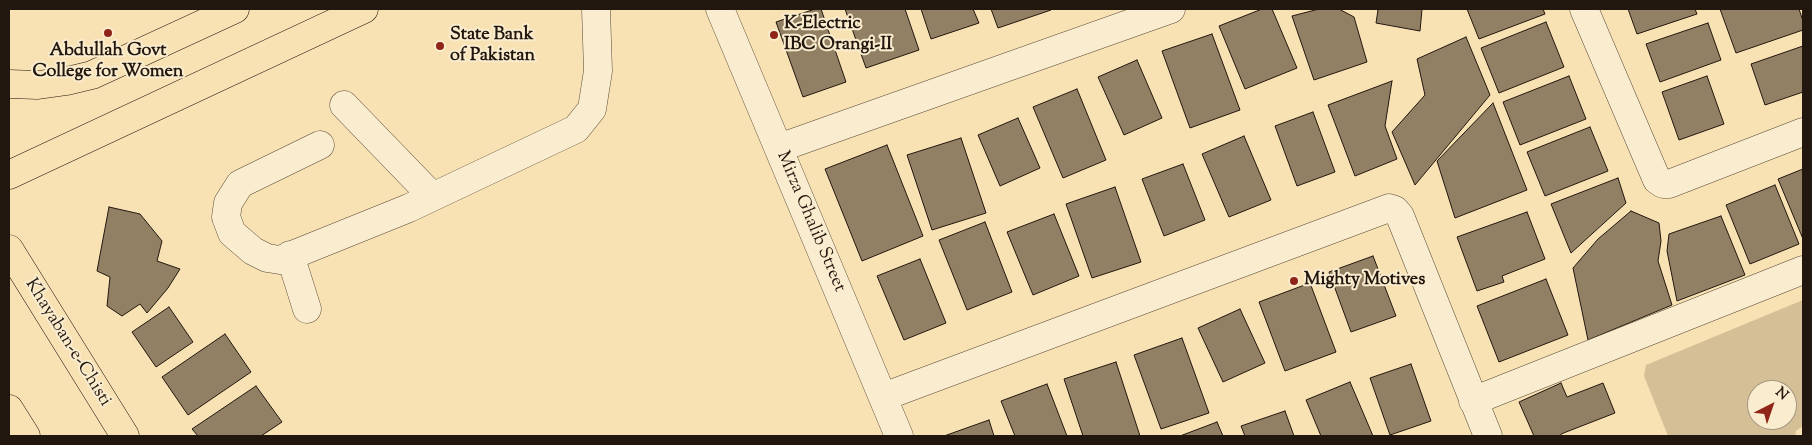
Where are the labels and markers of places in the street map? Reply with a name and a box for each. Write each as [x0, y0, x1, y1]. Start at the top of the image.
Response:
place label: K-Electric IBC Orangi-II [784, 14, 892, 56]
place label: State Bank of Pakistan [450, 25, 535, 68]
marker: Abdullah Govt College for Women [102, 27, 114, 39]
marker: K-Electric IBC Orangi-II [768, 29, 780, 41]
marker: State Bank of Pakistan [434, 40, 446, 52]
place label: Abdullah Govt College for Women [32, 41, 184, 84]
place label: Mighty Motives [1304, 270, 1425, 292]
marker: Mighty Motives [1288, 275, 1300, 287]

